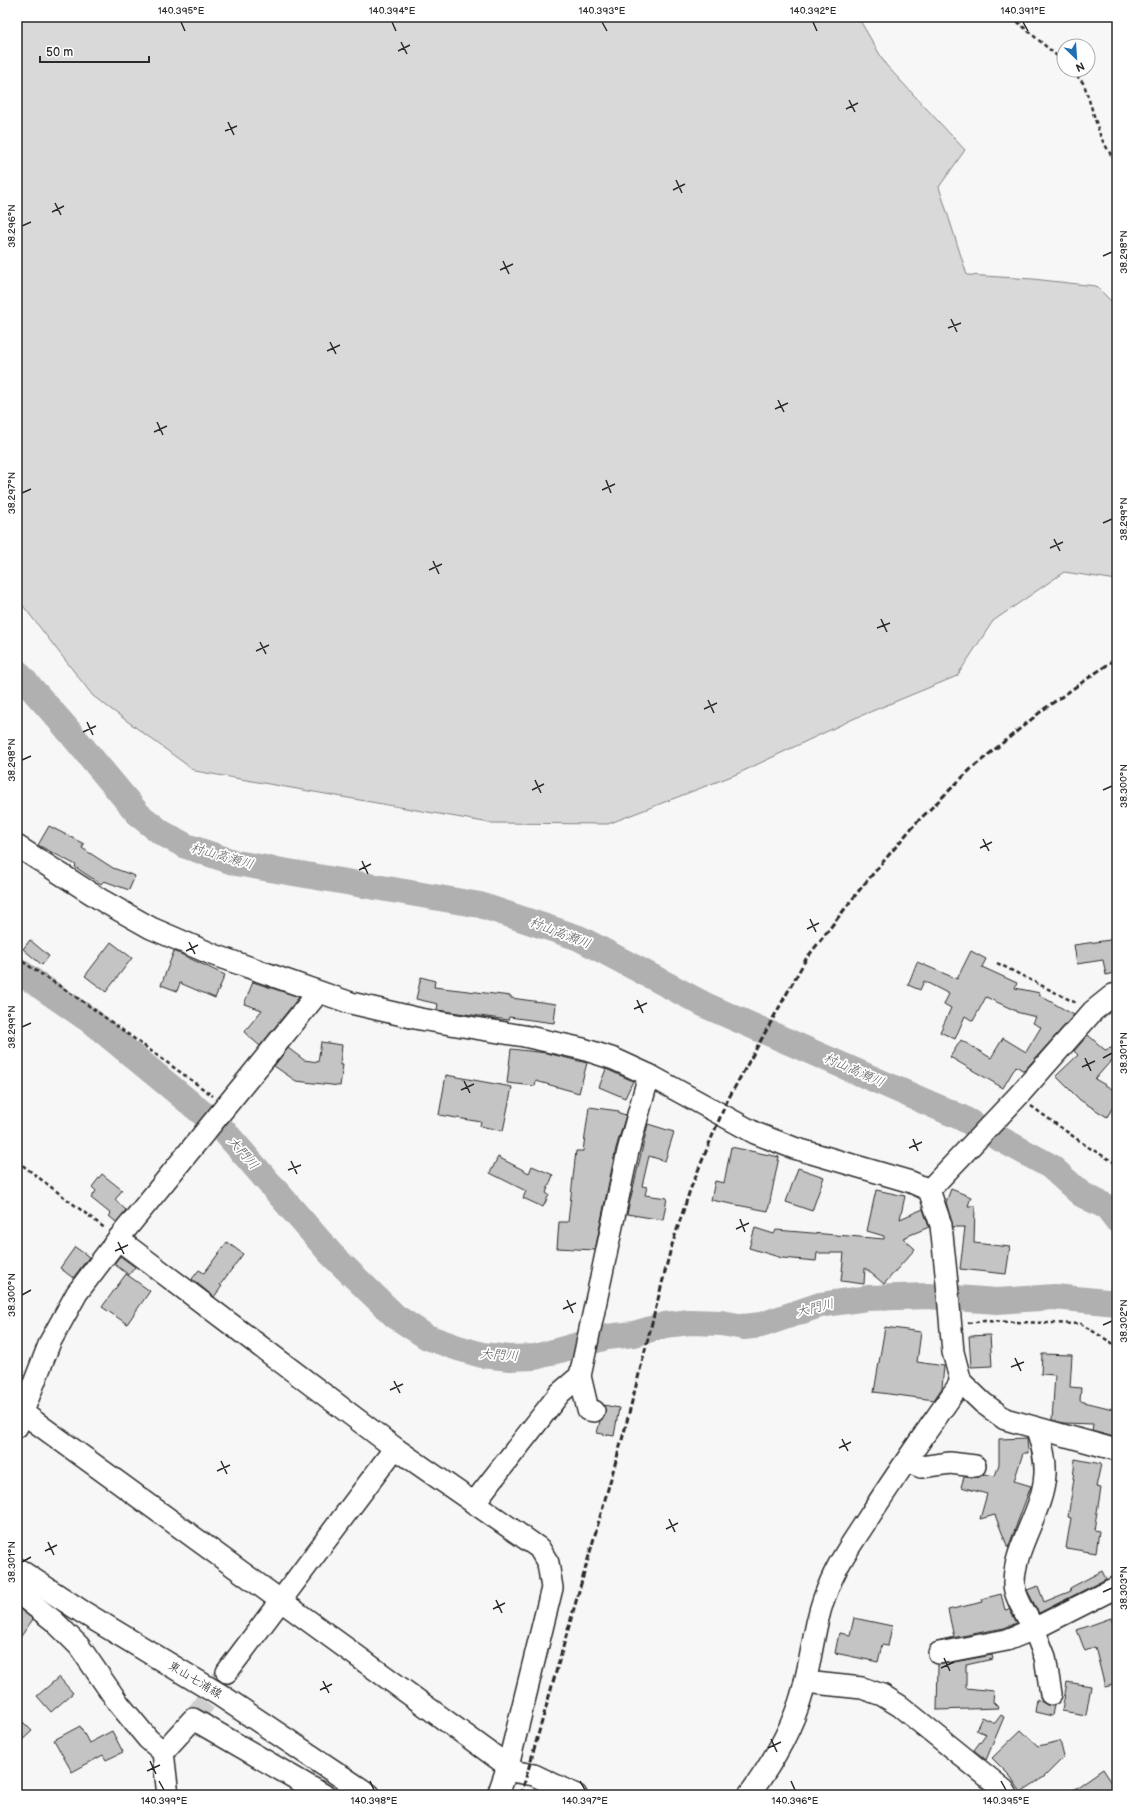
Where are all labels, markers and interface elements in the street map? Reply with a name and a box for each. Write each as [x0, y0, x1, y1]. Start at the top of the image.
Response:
text: 140.395°E [158, 5, 205, 17]
text: 140.394°E [369, 5, 416, 17]
text: 140.393°E [579, 5, 626, 17]
text: 140.392°E [790, 5, 837, 17]
text: 140.391°E [1001, 5, 1046, 17]
scale bar [40, 38, 149, 64]
north arrow [1056, 38, 1096, 78]
text: 50 m [46, 45, 73, 60]
text: N [1074, 59, 1087, 74]
text: 38.296°N [6, 204, 18, 248]
text: 38.298°N [1118, 230, 1130, 274]
text: 38.297°N [6, 472, 18, 514]
text: 38.299°N [1118, 497, 1130, 541]
text: 38.298°N [6, 738, 18, 782]
text: 38.300°N [1118, 764, 1130, 808]
water label: 村山高瀬川 [189, 839, 255, 873]
water label: 村山高瀬川 [527, 914, 593, 952]
text: 38.299°N [6, 1005, 18, 1049]
text: 38.301°N [1118, 1032, 1130, 1074]
water label: 村山高瀬川 [821, 1049, 887, 1091]
water label: 大門川 [224, 1133, 262, 1173]
text: 38.300°N [6, 1273, 18, 1317]
water label: 大門川 [794, 1296, 836, 1320]
text: 38.302°N [1118, 1299, 1130, 1343]
water label: 大門川 [479, 1346, 519, 1364]
text: 38.301°N [6, 1541, 18, 1583]
text: 38.303°N [1118, 1566, 1130, 1610]
street label: 東山七浦線 [165, 1658, 225, 1702]
text: 140.399°E [141, 1795, 188, 1807]
text: 140.398°E [351, 1795, 398, 1807]
text: 140.397°E [562, 1795, 608, 1807]
text: 140.396°E [772, 1795, 819, 1807]
text: 140.395°E [983, 1795, 1030, 1807]

